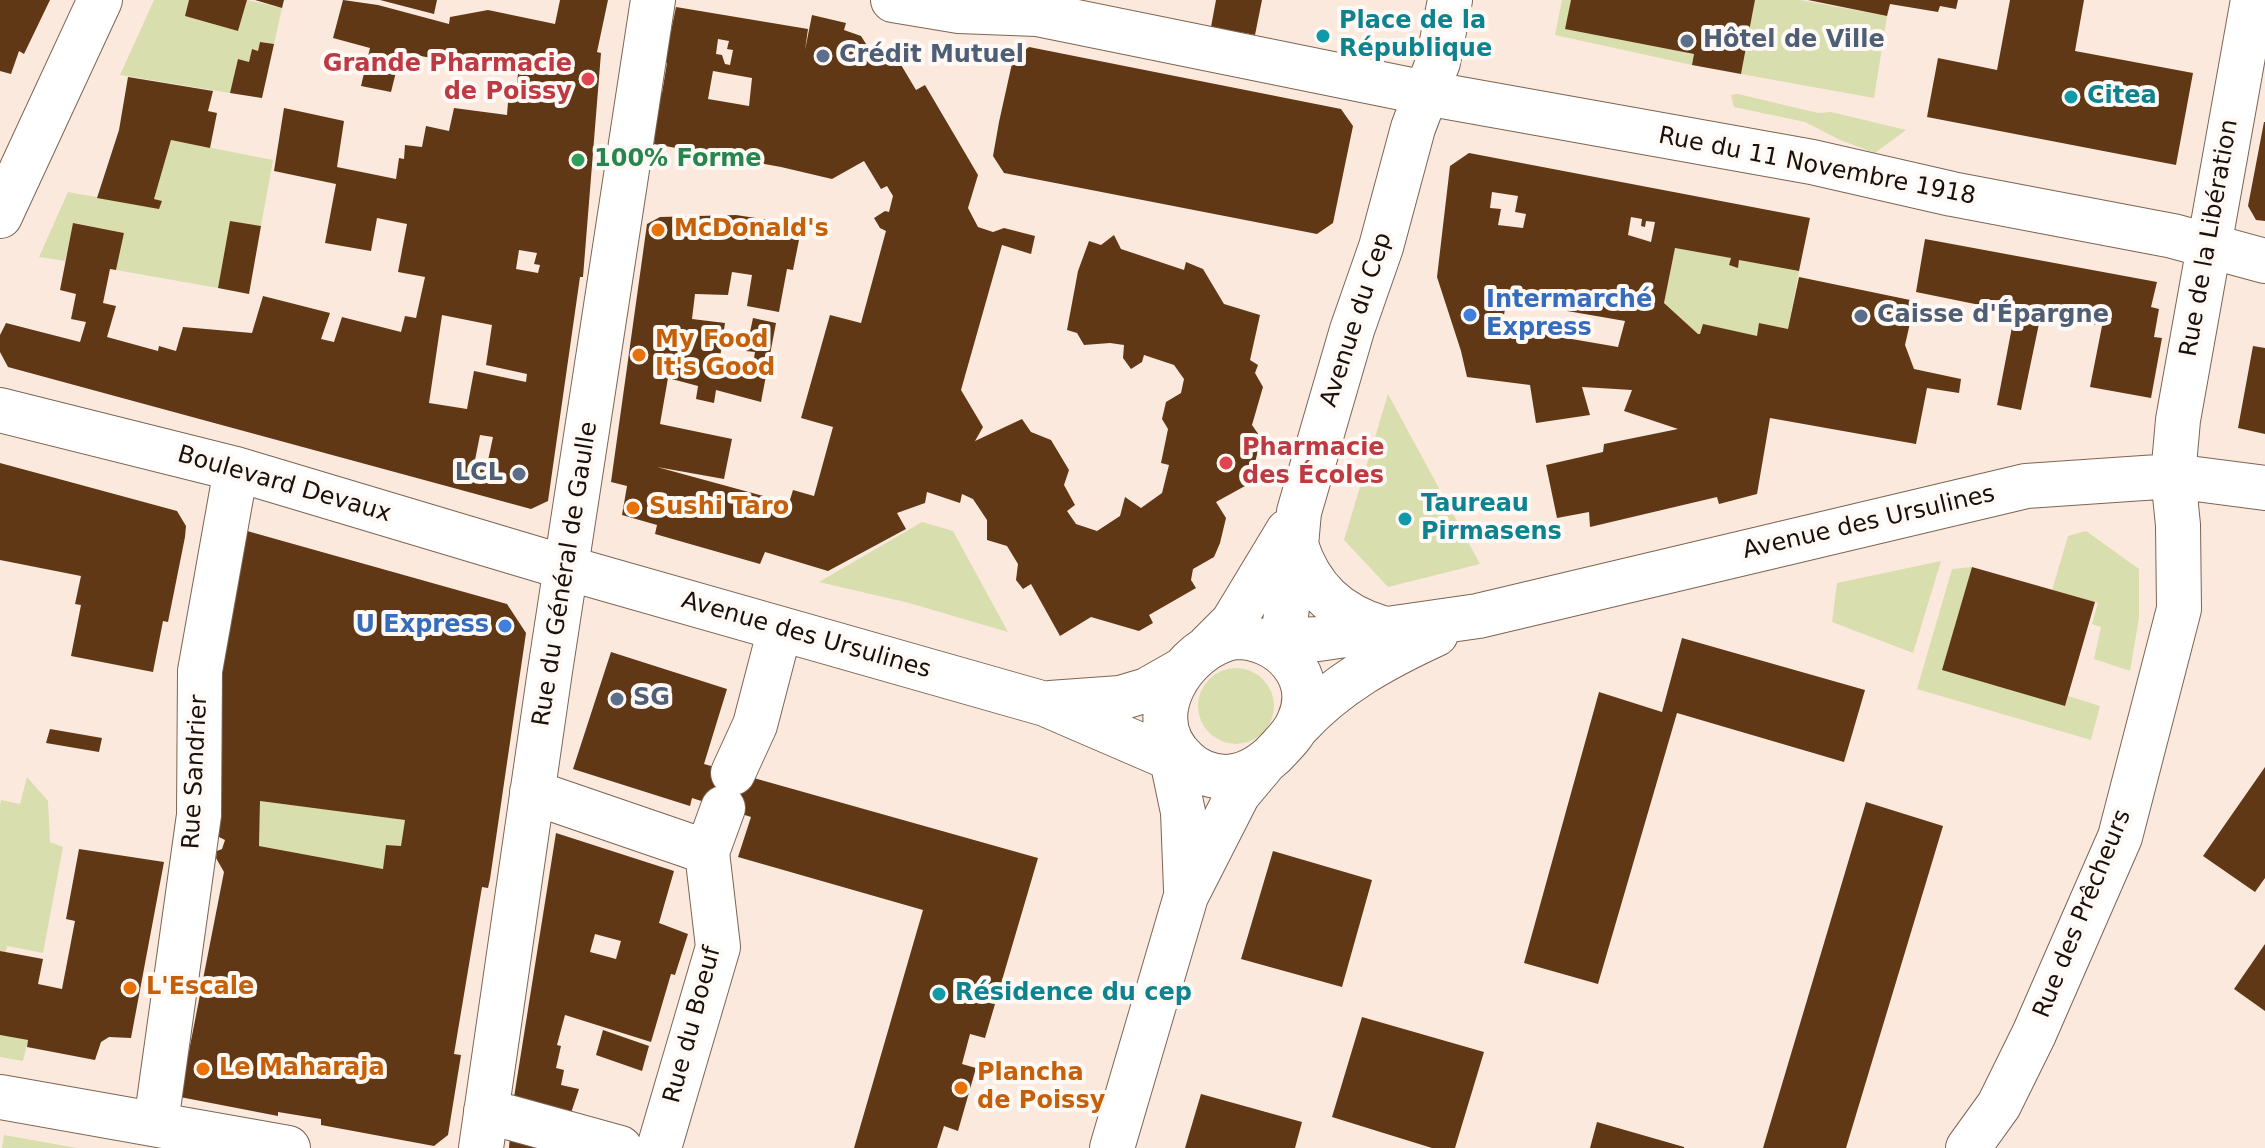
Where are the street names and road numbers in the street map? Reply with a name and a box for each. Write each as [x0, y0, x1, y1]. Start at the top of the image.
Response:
street label: Rue de la Libération [2175, 117, 2245, 359]
street label: Rue du 11 Novembre 1918 [1656, 122, 1978, 212]
street label: Avenue du Cep [1315, 229, 1399, 411]
street label: Rue du Général de Gaulle [528, 420, 604, 728]
street label: Boulevard Devaux [174, 441, 394, 529]
street label: Avenue des Ursulines [1740, 480, 1998, 566]
street label: Avenue des Ursulines [678, 587, 934, 685]
street label: Rue Sandrier [178, 694, 214, 850]
street label: Rue des Prêcheurs [2028, 806, 2138, 1022]
street label: Rue du Boeuf [658, 944, 728, 1106]

